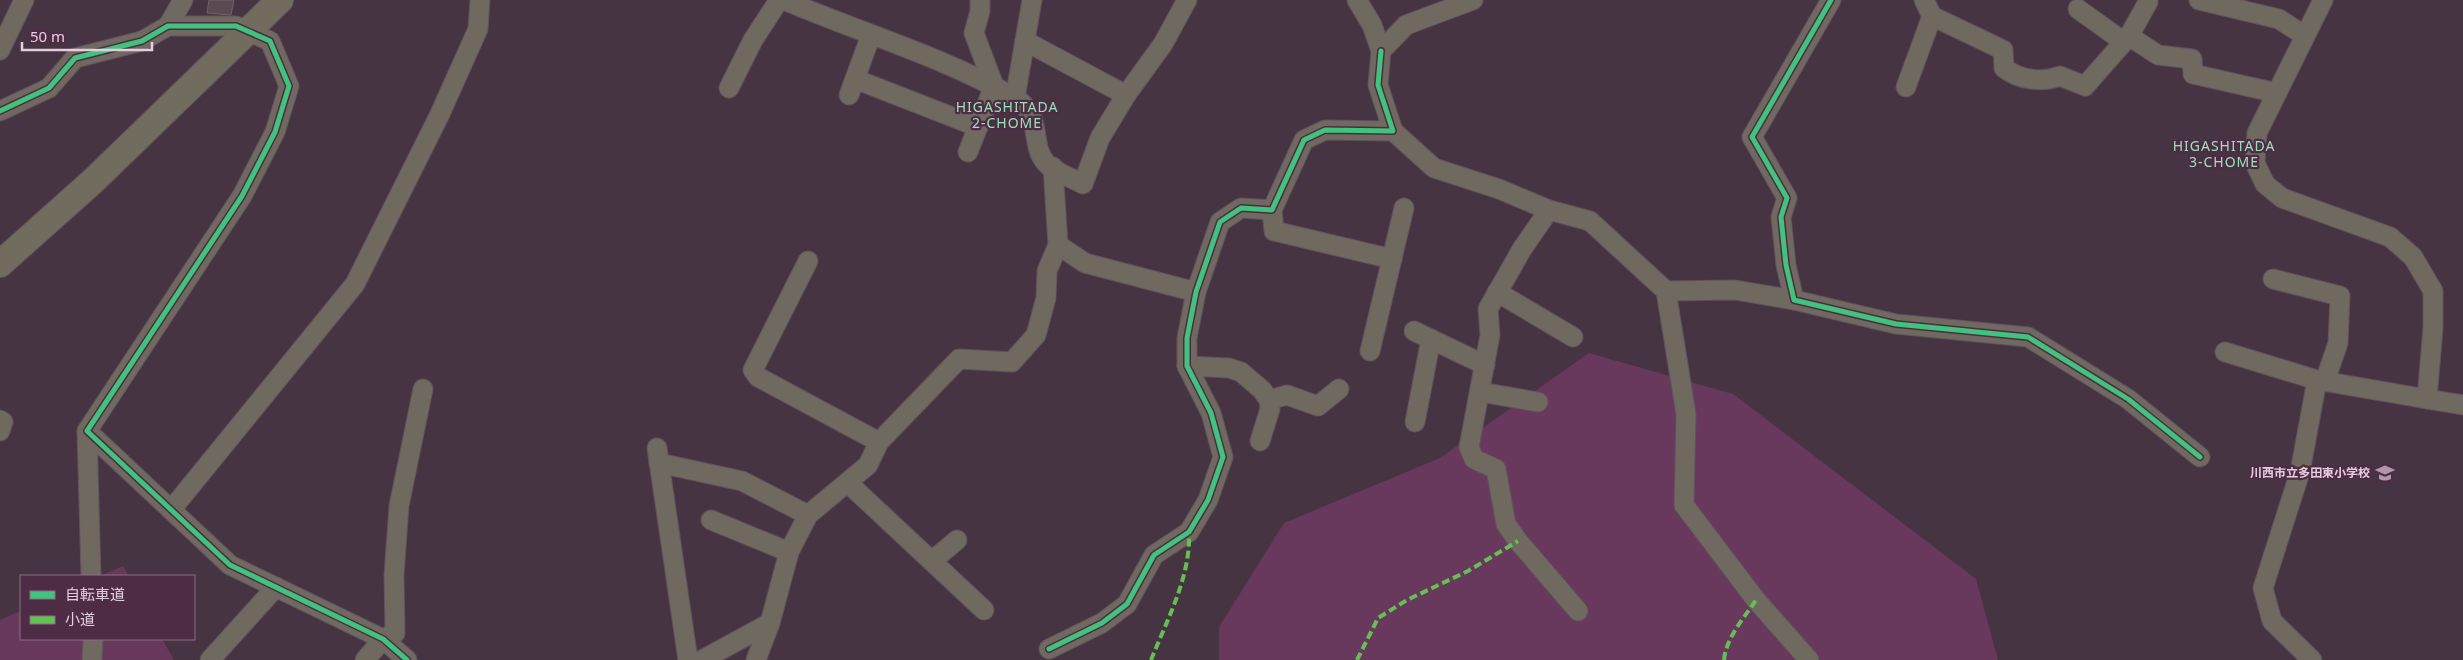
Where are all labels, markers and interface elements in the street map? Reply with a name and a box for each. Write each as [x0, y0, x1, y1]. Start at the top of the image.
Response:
scale bar [22, 20, 152, 52]
text: 50 m [30, 26, 65, 46]
district label: HIGASHITADA 2-CHOME [956, 97, 1058, 132]
district label: HIGASHITADA 3-CHOME [2173, 136, 2275, 171]
school or university icon: 川西市立多田東小学校 [2374, 462, 2396, 484]
place label: 川西市立多田東小学校 [2250, 464, 2370, 481]
legend [20, 575, 195, 640]
text: 自転車道 [65, 584, 125, 604]
text: 小道 [65, 609, 95, 629]

